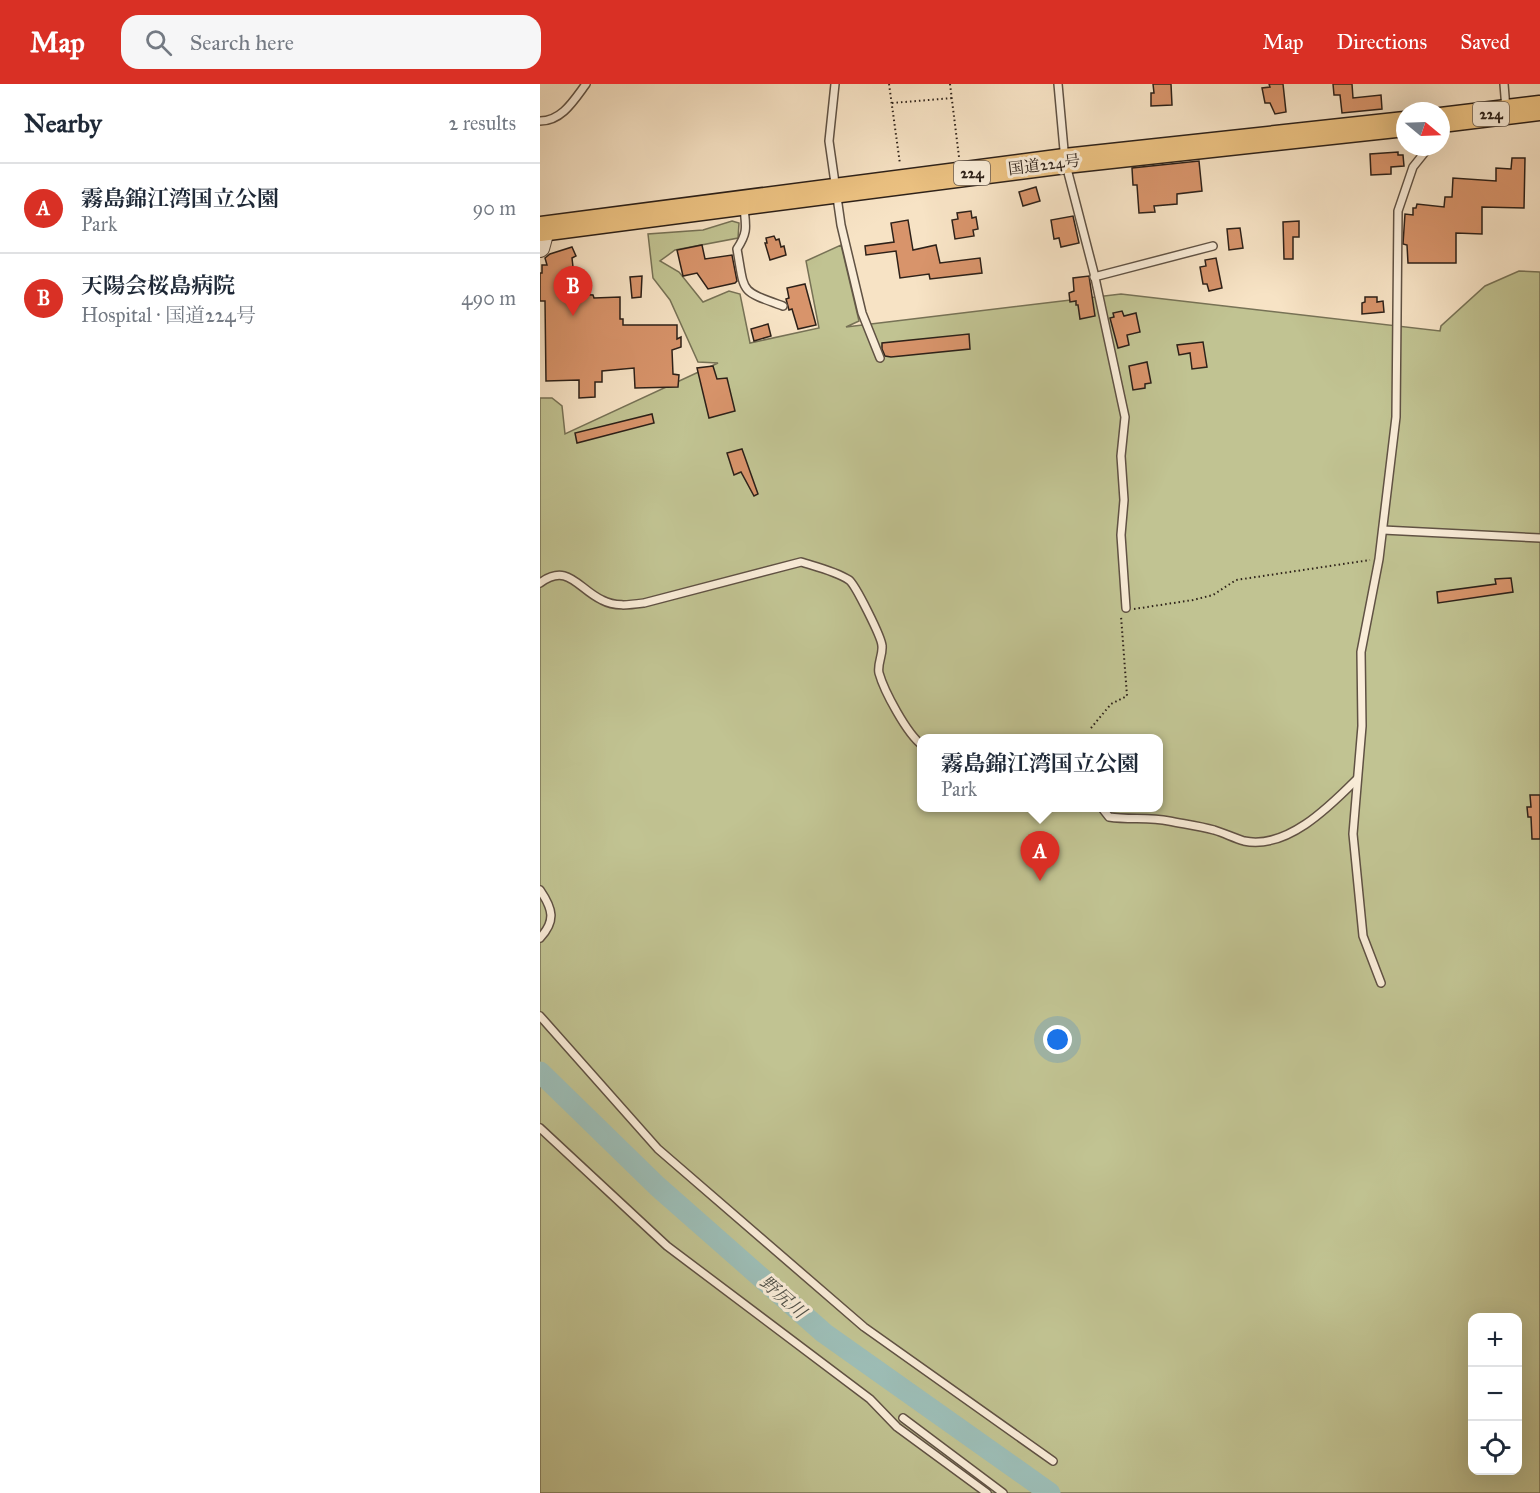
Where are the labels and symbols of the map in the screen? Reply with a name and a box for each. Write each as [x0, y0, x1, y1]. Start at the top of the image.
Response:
north arrow [1396, 102, 1450, 156]
road number: 224 [1473, 102, 1509, 126]
street label: 国道224号 [1007, 151, 1081, 178]
road number: 224 [954, 161, 990, 185]
pin: B [554, 266, 592, 316]
pin: A [1020, 832, 1060, 881]
your location [1043, 1025, 1072, 1054]
water label: 野尻川 [755, 1271, 812, 1324]

